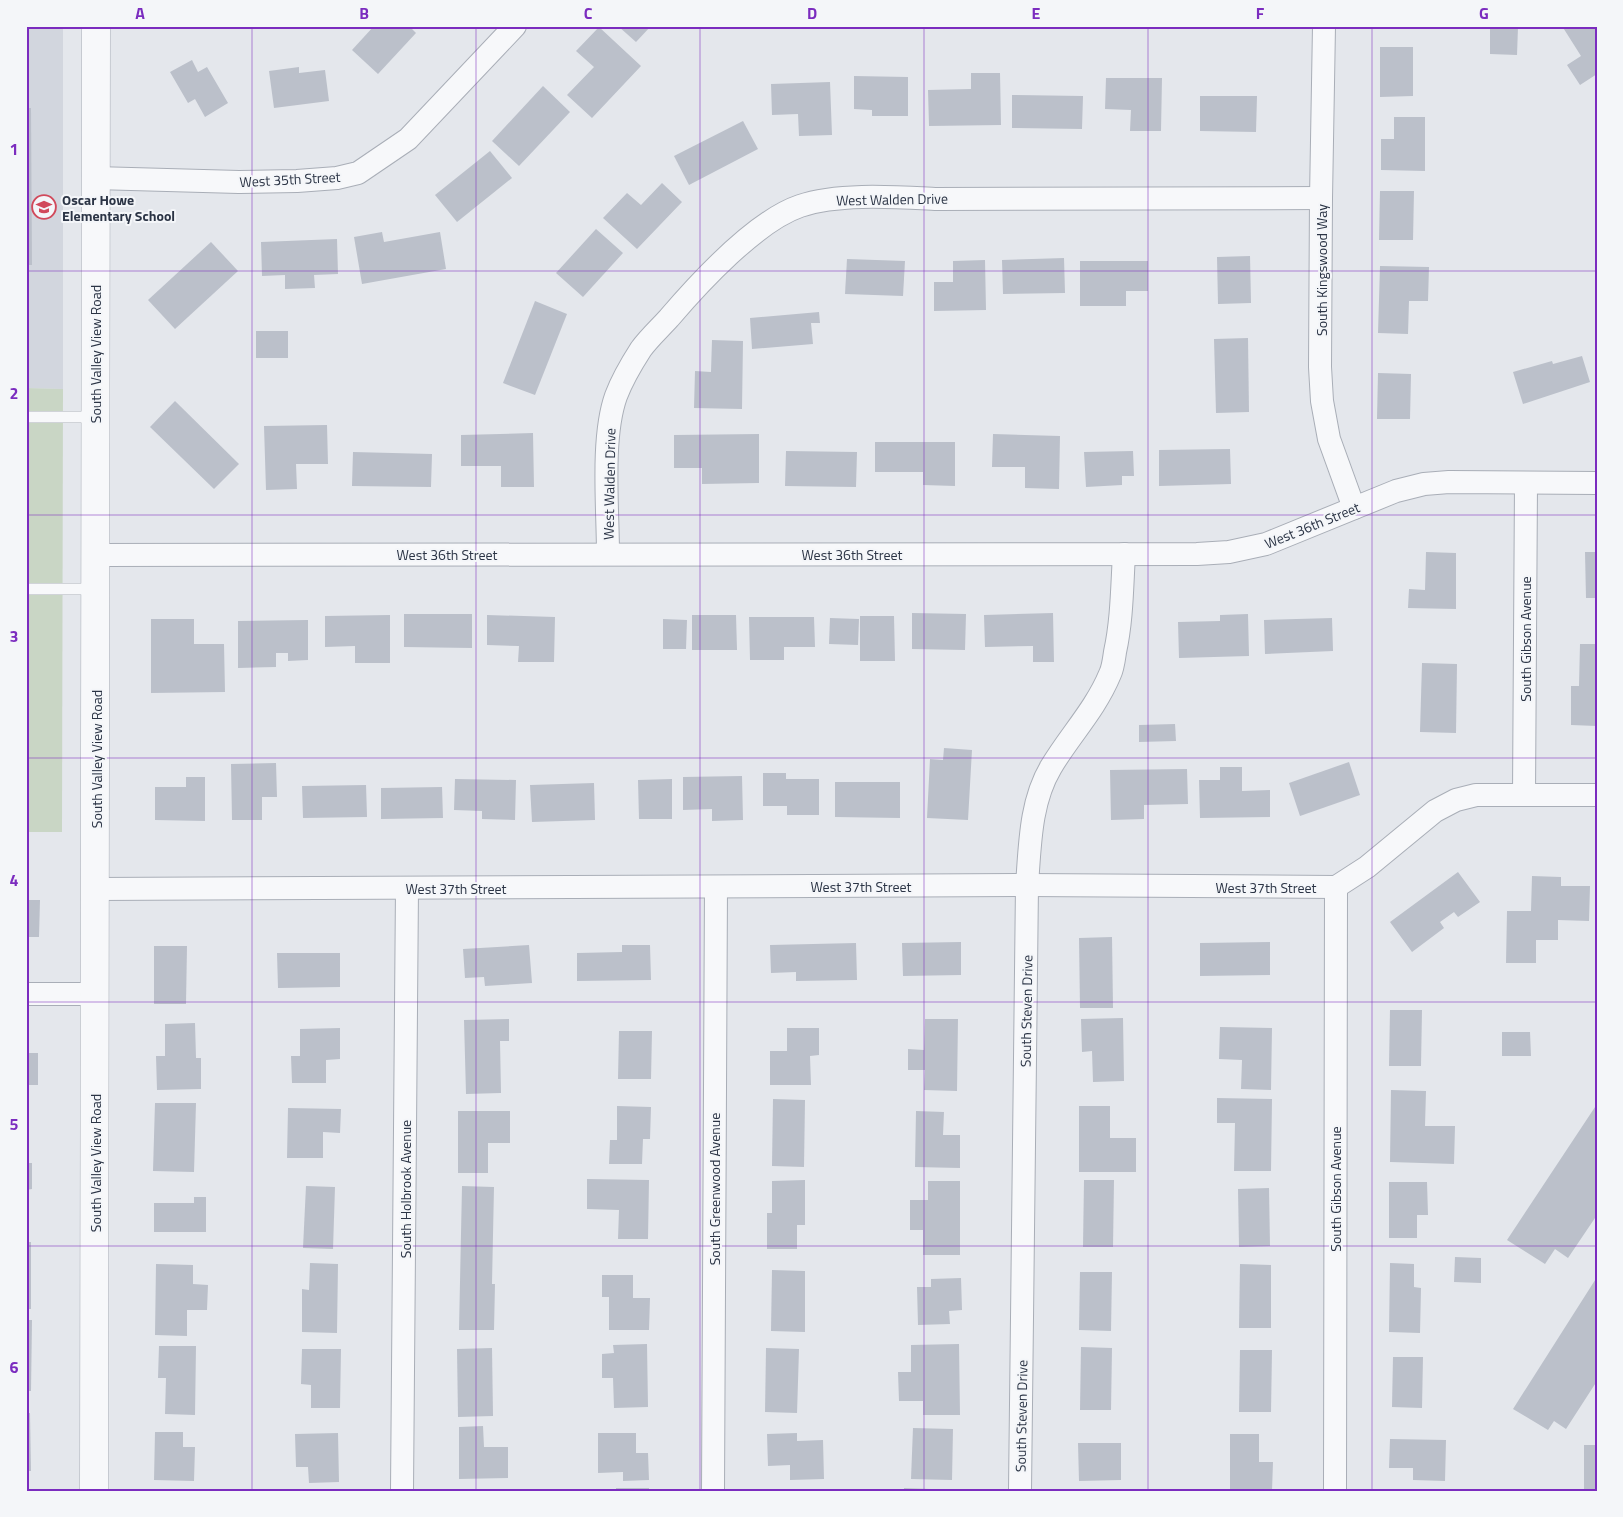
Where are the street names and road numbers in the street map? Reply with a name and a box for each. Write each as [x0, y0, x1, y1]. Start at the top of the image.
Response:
street label: West 35th Street [239, 166, 341, 192]
street label: West Walden Drive [836, 188, 948, 210]
street label: South Kingswood Way [1311, 204, 1332, 336]
street label: South Valley View Road [85, 285, 106, 423]
street label: West Walden Drive [598, 428, 620, 540]
street label: West 36th Street [1261, 496, 1363, 554]
street label: West 36th Street [397, 544, 498, 565]
street label: West 36th Street [802, 544, 903, 565]
street label: South Gibson Avenue [1515, 576, 1536, 702]
street label: South Valley View Road [86, 690, 107, 828]
street label: West 37th Street [811, 876, 912, 897]
street label: West 37th Street [1216, 877, 1317, 898]
street label: West 37th Street [406, 878, 507, 899]
street label: South Steven Drive [1015, 955, 1037, 1067]
street label: South Valley View Road [85, 1094, 106, 1232]
street label: South Greenwood Avenue [704, 1113, 725, 1265]
street label: South Holbrook Avenue [395, 1120, 416, 1258]
street label: South Gibson Avenue [1325, 1126, 1346, 1252]
street label: South Steven Drive [1010, 1360, 1032, 1472]

